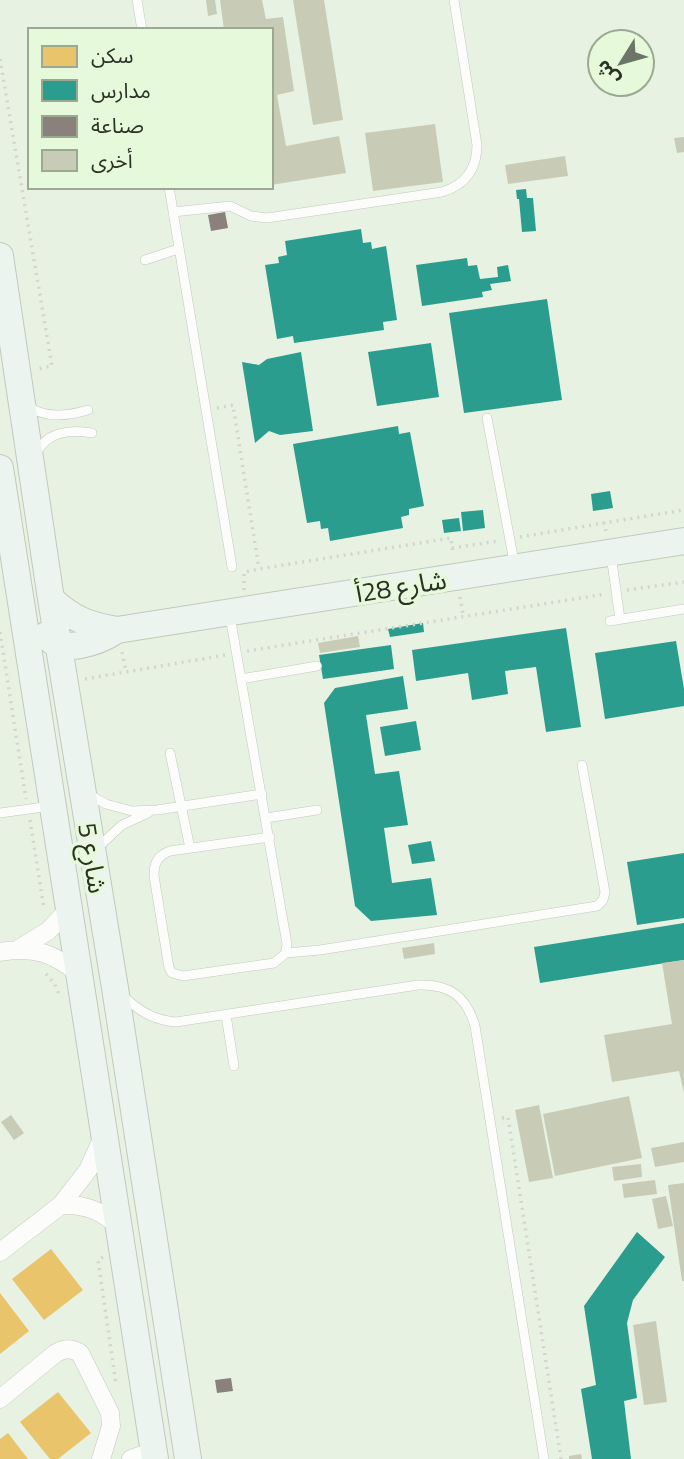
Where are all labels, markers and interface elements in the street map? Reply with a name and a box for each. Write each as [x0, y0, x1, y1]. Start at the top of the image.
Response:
legend [28, 28, 273, 189]
north arrow [586, 28, 656, 98]
text: سكن [91, 39, 133, 71]
text: ش [588, 54, 626, 93]
text: مدارس [91, 74, 151, 106]
text: صناعة [91, 109, 144, 141]
text: أخرى [91, 144, 133, 176]
street label: شارع 28أ [352, 560, 449, 612]
street label: شارع 5 [68, 820, 118, 896]

